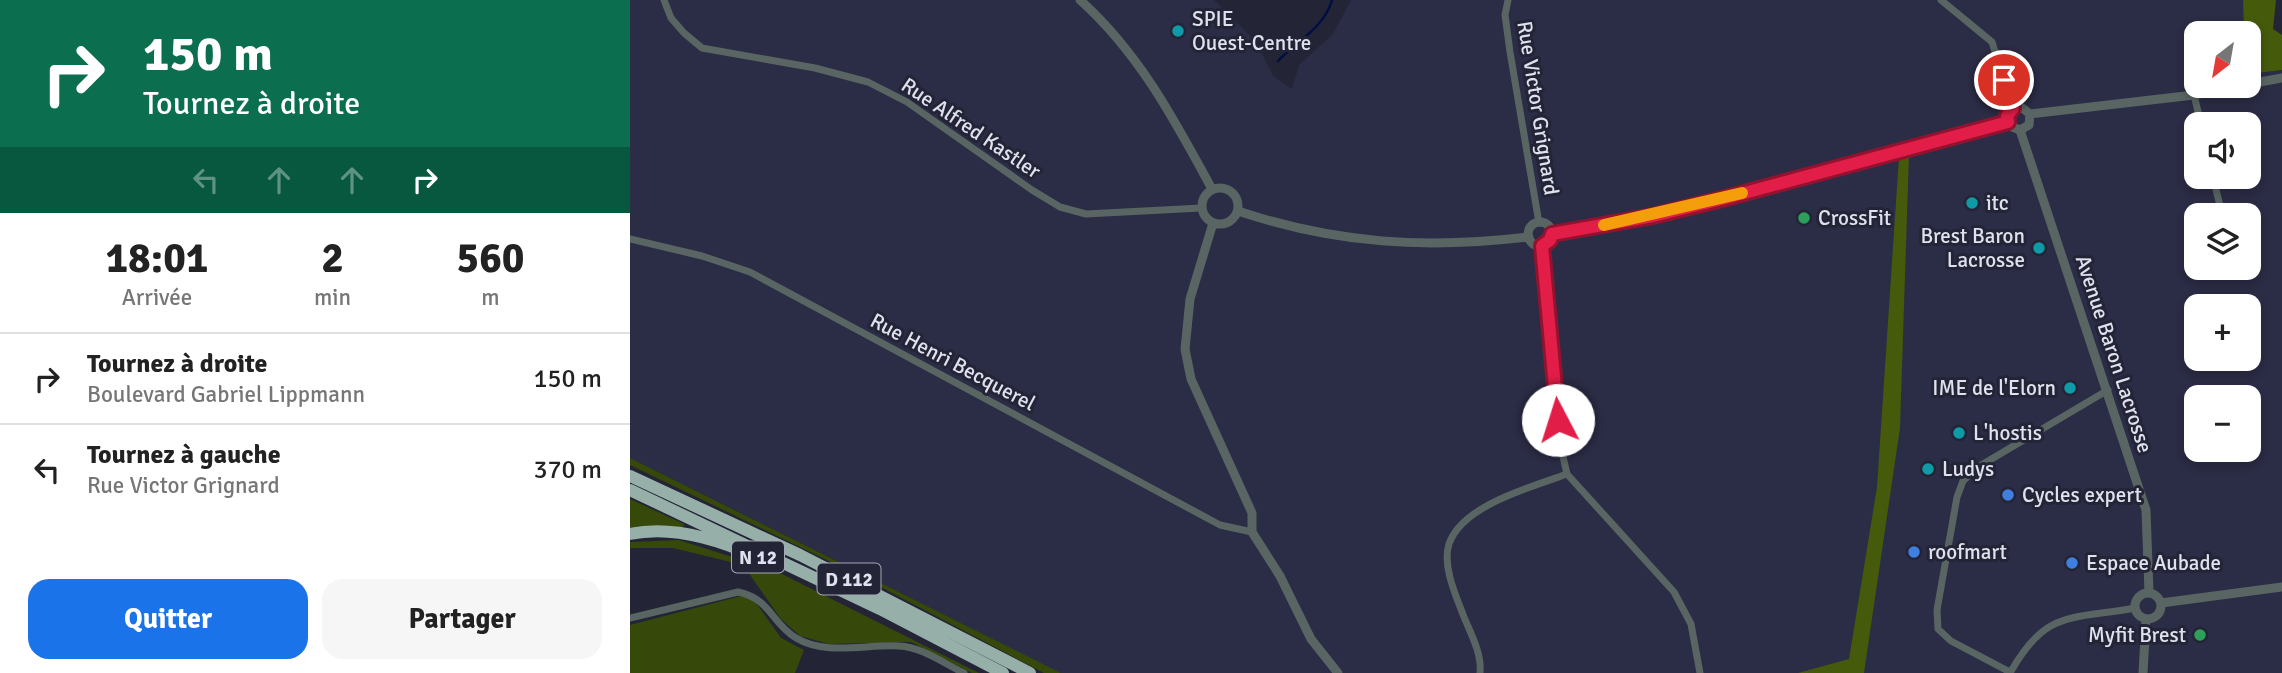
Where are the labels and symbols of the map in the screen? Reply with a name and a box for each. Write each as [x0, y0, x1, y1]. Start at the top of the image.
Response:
place label: SPIE Ouest-Centre [1192, 6, 1311, 56]
street label: Rue Victor Grignard [1511, 19, 1565, 197]
north arrow [2184, 21, 2261, 98]
marker: SPIE Ouest-Centre [1170, 23, 1186, 39]
pin [1974, 50, 2034, 110]
street label: Rue Alfred Kastler [896, 72, 1046, 184]
place label: itc [1986, 190, 2009, 216]
marker: itc [1964, 195, 1980, 211]
place label: CrossFit [1818, 205, 1891, 231]
marker: CrossFit [1796, 210, 1812, 226]
place label: Brest Baron Lacrosse [1921, 223, 2025, 273]
marker: Brest Baron Lacrosse [2031, 240, 2047, 256]
street label: Avenue Baron Lacrosse [2070, 252, 2158, 456]
street label: Rue Henri Becquerel [866, 307, 1040, 417]
place label: IME de l'Elorn [1932, 375, 2056, 401]
marker: IME de l'Elorn [2062, 380, 2078, 396]
position arrow [1521, 383, 1595, 457]
place label: L'hostis [1973, 420, 2042, 446]
marker: L'hostis [1951, 425, 1967, 441]
place label: Ludys [1942, 456, 1994, 482]
marker: Ludys [1920, 461, 1936, 477]
place label: Cycles expert [2022, 482, 2142, 508]
marker: Cycles expert [2000, 487, 2016, 503]
place label: roofmart [1928, 539, 2007, 565]
road number: N 12 [732, 542, 784, 572]
marker: roofmart [1906, 544, 1922, 560]
place label: Espace Aubade [2086, 550, 2221, 576]
marker: Espace Aubade [2064, 555, 2080, 571]
road number: D 112 [818, 564, 880, 594]
place label: Myfit Brest [2088, 622, 2186, 648]
marker: Myfit Brest [2192, 627, 2208, 643]

